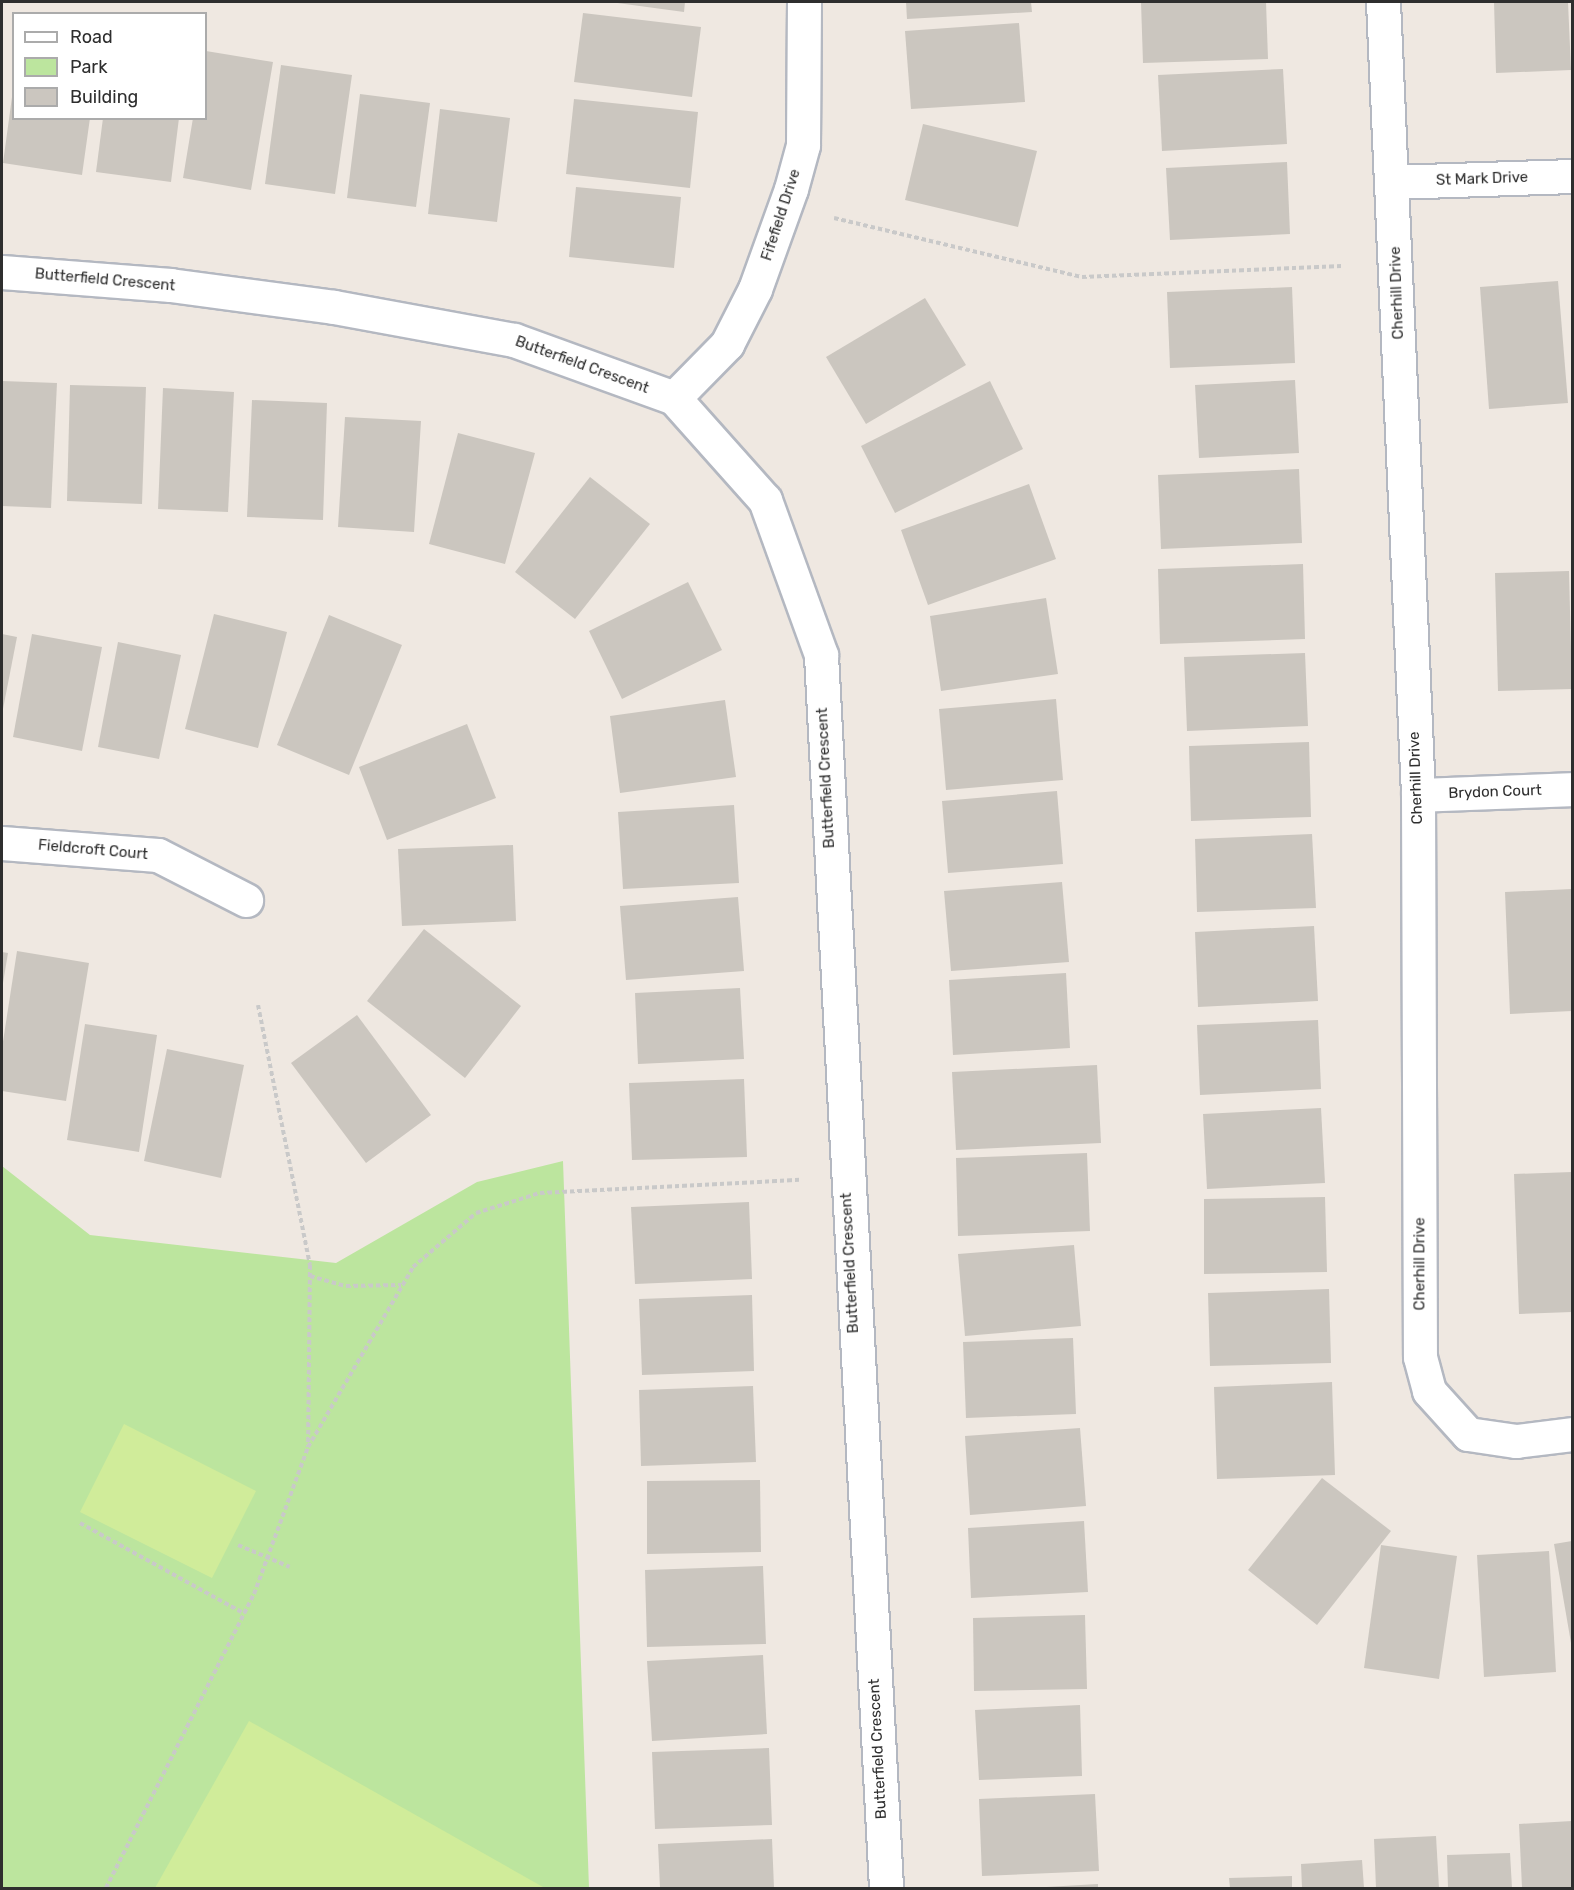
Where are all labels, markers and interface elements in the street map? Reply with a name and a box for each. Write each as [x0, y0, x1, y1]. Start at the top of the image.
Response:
legend [12, 12, 207, 120]
text: Road [70, 26, 113, 48]
text: Park [70, 56, 107, 78]
text: Building [70, 86, 138, 108]
street label: Fifefield Drive [758, 167, 804, 263]
street label: St Mark Drive [1436, 168, 1528, 190]
street label: Cherhill Drive [1386, 246, 1408, 340]
street label: Butterfield Crescent [34, 265, 176, 295]
street label: Butterfield Crescent [513, 332, 651, 398]
street label: Butterfield Crescent [813, 707, 839, 849]
street label: Cherhill Drive [1405, 731, 1427, 825]
street label: Brydon Court [1448, 781, 1542, 803]
street label: Fieldcroft Court [37, 836, 149, 864]
street label: Butterfield Crescent [837, 1192, 863, 1334]
street label: Cherhill Drive [1411, 1217, 1429, 1311]
street label: Butterfield Crescent [865, 1678, 891, 1820]

